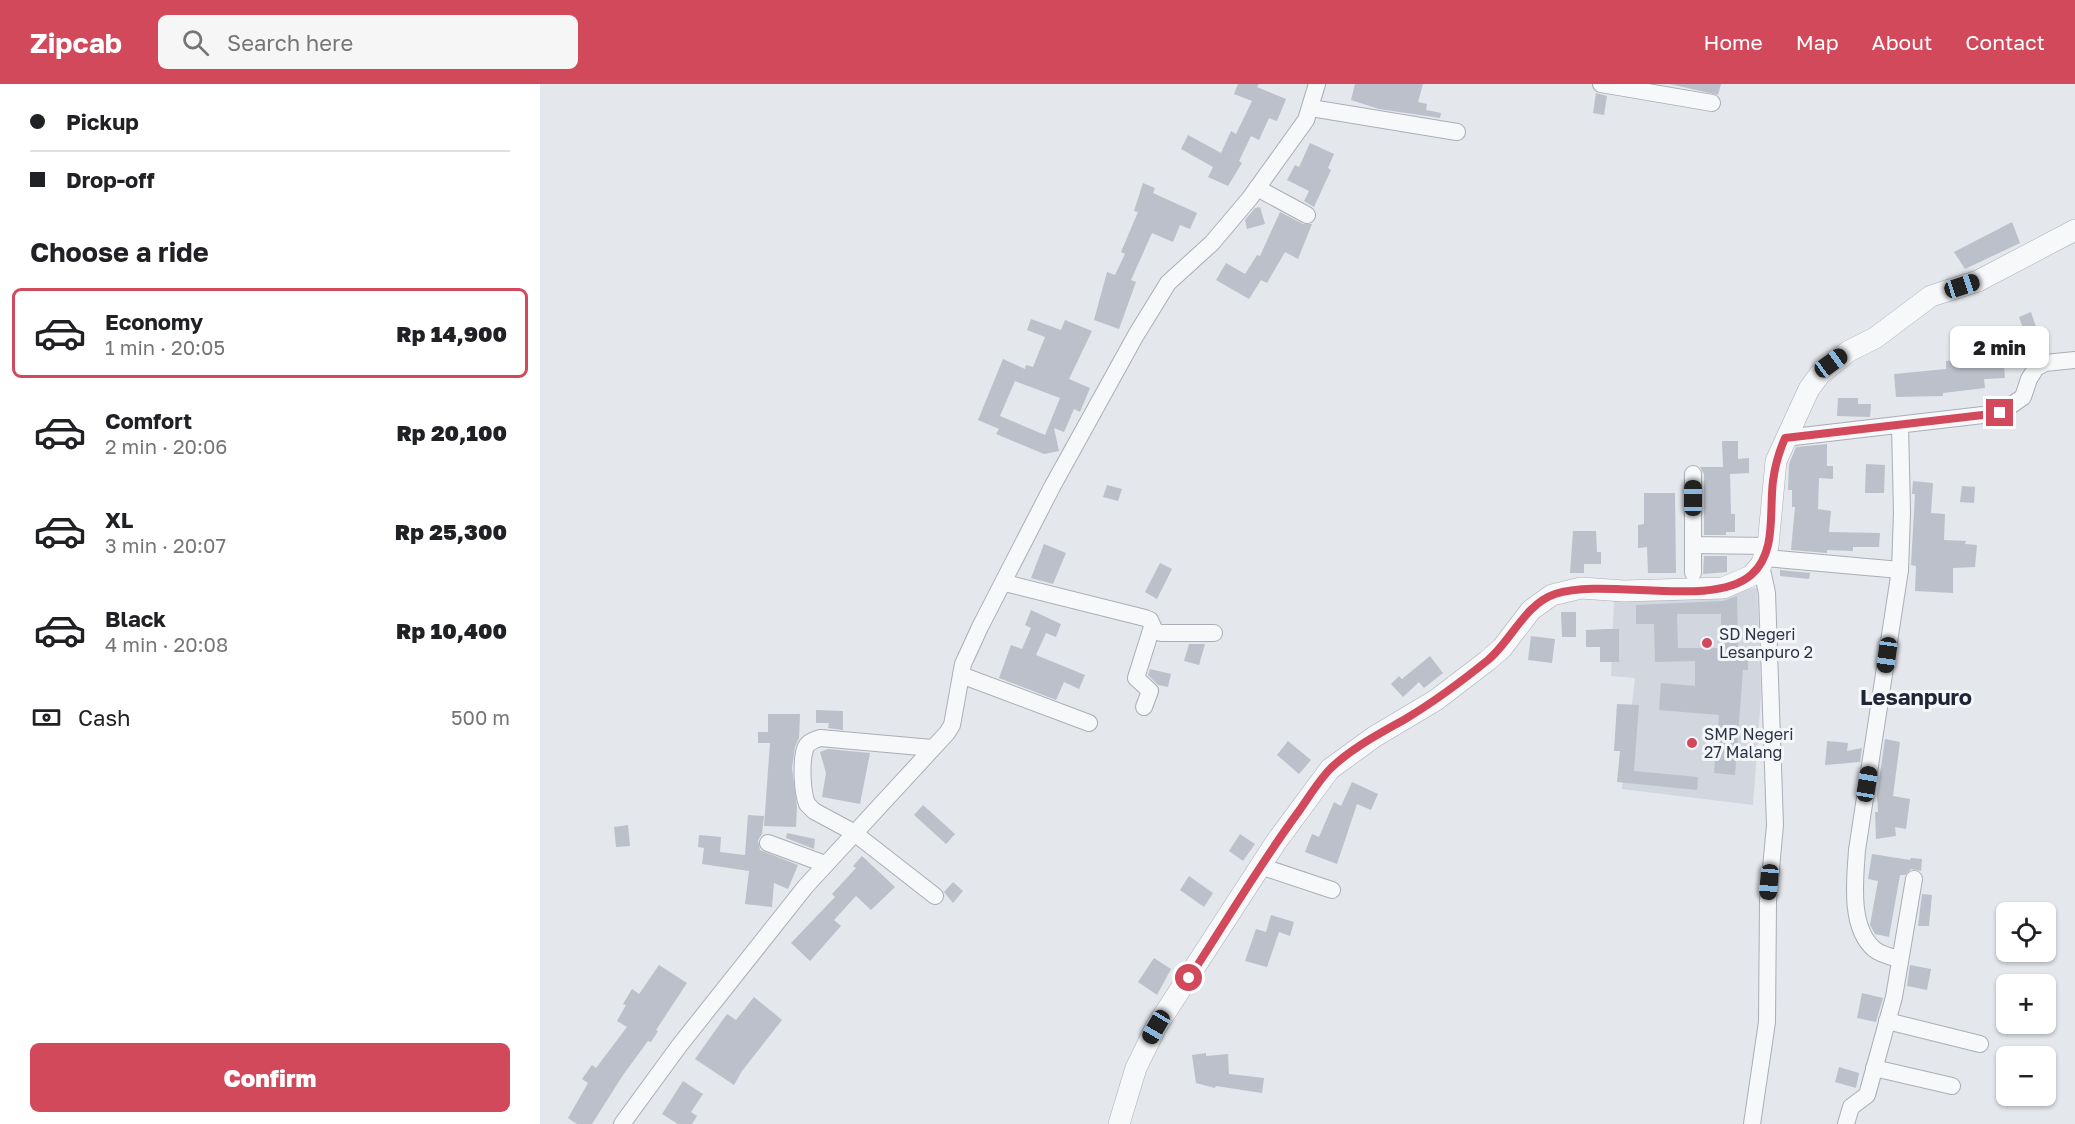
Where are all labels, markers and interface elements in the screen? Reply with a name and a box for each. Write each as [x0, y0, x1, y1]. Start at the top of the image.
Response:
search box [158, 15, 578, 69]
text: Zipcab [30, 26, 122, 59]
icon: search [179, 26, 212, 59]
text: Search here [227, 29, 353, 56]
text: Home [1703, 29, 1763, 55]
text: Map [1796, 29, 1839, 55]
text: About [1872, 29, 1932, 55]
text: Contact [1965, 29, 2045, 55]
text: Pickup [66, 108, 139, 135]
text: Drop-off [66, 166, 155, 193]
text: Choose a ride [30, 236, 209, 268]
car [1942, 272, 1982, 300]
icon: car [33, 306, 87, 360]
text: Economy [105, 308, 203, 335]
text: Rp 14,900 [396, 320, 507, 347]
callout: 2 min [1950, 326, 2050, 368]
text: 1 min · 20:05 [105, 335, 225, 359]
text: 2 min [1973, 335, 2026, 359]
car [1811, 345, 1851, 381]
route end [1986, 399, 2013, 426]
icon: car [33, 405, 87, 459]
text: Comfort [105, 407, 192, 434]
text: Rp 20,100 [396, 419, 507, 446]
text: 2 min · 20:06 [105, 434, 227, 458]
car [1684, 480, 1702, 516]
icon: car [33, 504, 87, 558]
text: XL [105, 506, 133, 533]
text: Rp 25,300 [395, 518, 507, 545]
text: 3 min · 20:07 [105, 533, 226, 557]
icon: car [33, 603, 87, 657]
text: Black [105, 605, 166, 632]
text: Rp 10,400 [396, 617, 507, 644]
place label: SD Negeri Lesanpuro 2 [1719, 624, 1813, 662]
text: 4 min · 20:08 [105, 632, 228, 656]
marker: SD Negeri Lesanpuro 2 [1700, 636, 1714, 650]
car [1876, 636, 1898, 674]
district label: Lesanpuro [1860, 683, 1972, 710]
icon: cash [30, 701, 63, 734]
text: Cash [78, 704, 131, 731]
text: 500 m [451, 705, 510, 729]
place label: SMP Negeri 27 Malang [1704, 724, 1794, 762]
marker: SMP Negeri 27 Malang [1685, 736, 1699, 750]
car [1855, 765, 1879, 803]
car [1758, 863, 1780, 901]
map controls [1996, 902, 2056, 1106]
button: locate [1996, 902, 2056, 962]
route start [1175, 964, 1202, 991]
button: + [1996, 974, 2056, 1034]
car [1139, 1007, 1173, 1047]
button: Confirm [30, 1043, 510, 1112]
button: − [1996, 1046, 2056, 1106]

